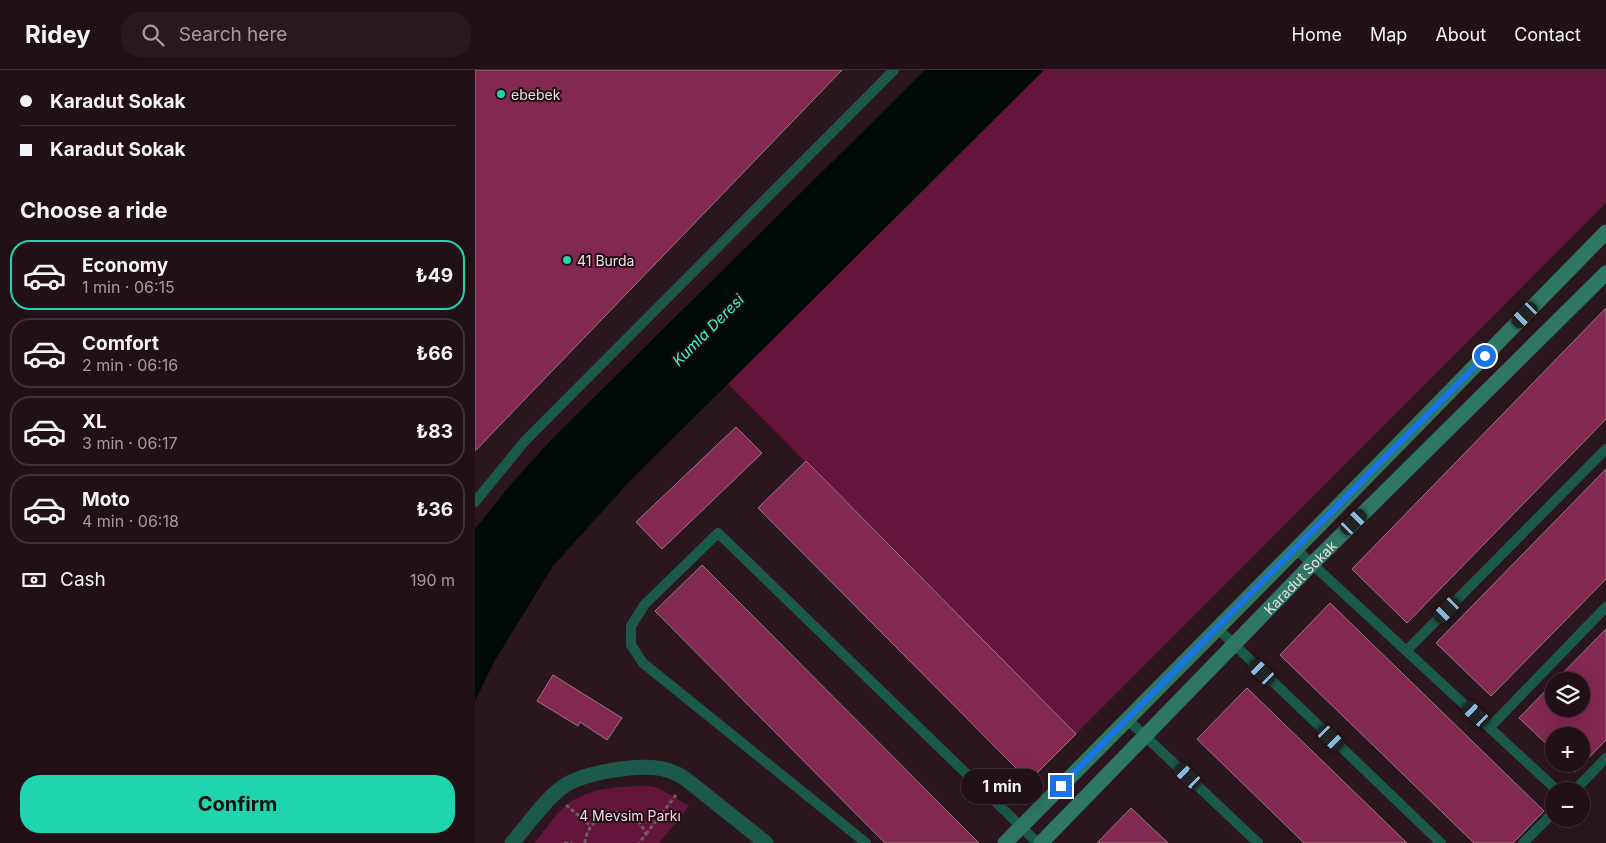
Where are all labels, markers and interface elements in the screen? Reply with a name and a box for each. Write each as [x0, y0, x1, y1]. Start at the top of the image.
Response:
search box [121, 12, 471, 57]
text: Ridey [25, 20, 91, 49]
icon: search [139, 21, 167, 49]
text: Search here [179, 23, 287, 46]
text: Home [1292, 24, 1342, 45]
text: Map [1370, 24, 1407, 45]
text: About [1435, 24, 1486, 45]
text: Contact [1514, 24, 1581, 45]
place label: ebebek [511, 86, 561, 103]
marker: ebebek [495, 88, 507, 100]
text: Karadut Sokak [50, 90, 186, 113]
text: Karadut Sokak [50, 138, 186, 161]
text: Choose a ride [20, 197, 168, 223]
place label: 41 Burda [577, 252, 634, 269]
icon: car [22, 253, 67, 298]
text: Economy [82, 254, 168, 277]
marker: 41 Burda [561, 254, 573, 266]
text: ₺49 [416, 264, 453, 287]
text: 1 min · 06:15 [82, 277, 175, 297]
water label: Kumla Deresi [668, 290, 748, 370]
car [1509, 299, 1540, 331]
icon: car [22, 331, 67, 376]
text: Comfort [82, 332, 159, 355]
text: ₺66 [416, 342, 453, 365]
route start [1474, 345, 1496, 367]
text: 2 min · 06:16 [82, 355, 178, 375]
icon: car [22, 409, 67, 454]
text: XL [82, 410, 107, 433]
text: ₺83 [416, 420, 453, 443]
text: 3 min · 06:17 [82, 433, 178, 453]
icon: car [22, 487, 67, 532]
text: Moto [82, 488, 130, 511]
text: ₺36 [416, 498, 453, 521]
car [1338, 506, 1370, 538]
text: 4 min · 06:18 [82, 511, 179, 531]
street label: Karadut Sokak [1260, 536, 1340, 617]
icon: cash [20, 566, 48, 594]
text: Cash [60, 568, 106, 591]
text: 190 m [410, 570, 455, 590]
car [1431, 594, 1462, 626]
car [1246, 656, 1278, 688]
map controls [1545, 672, 1590, 827]
button: layers [1545, 672, 1590, 717]
car [1459, 698, 1492, 730]
car [1315, 722, 1347, 754]
button: + [1545, 727, 1590, 772]
car [1171, 760, 1204, 792]
callout: 1 min [961, 768, 1043, 804]
button: Confirm [20, 775, 455, 833]
route end [1050, 775, 1072, 797]
text: 1 min [982, 776, 1022, 796]
button: − [1545, 782, 1590, 827]
park label: 4 Mevsim Parkı [579, 807, 681, 824]

